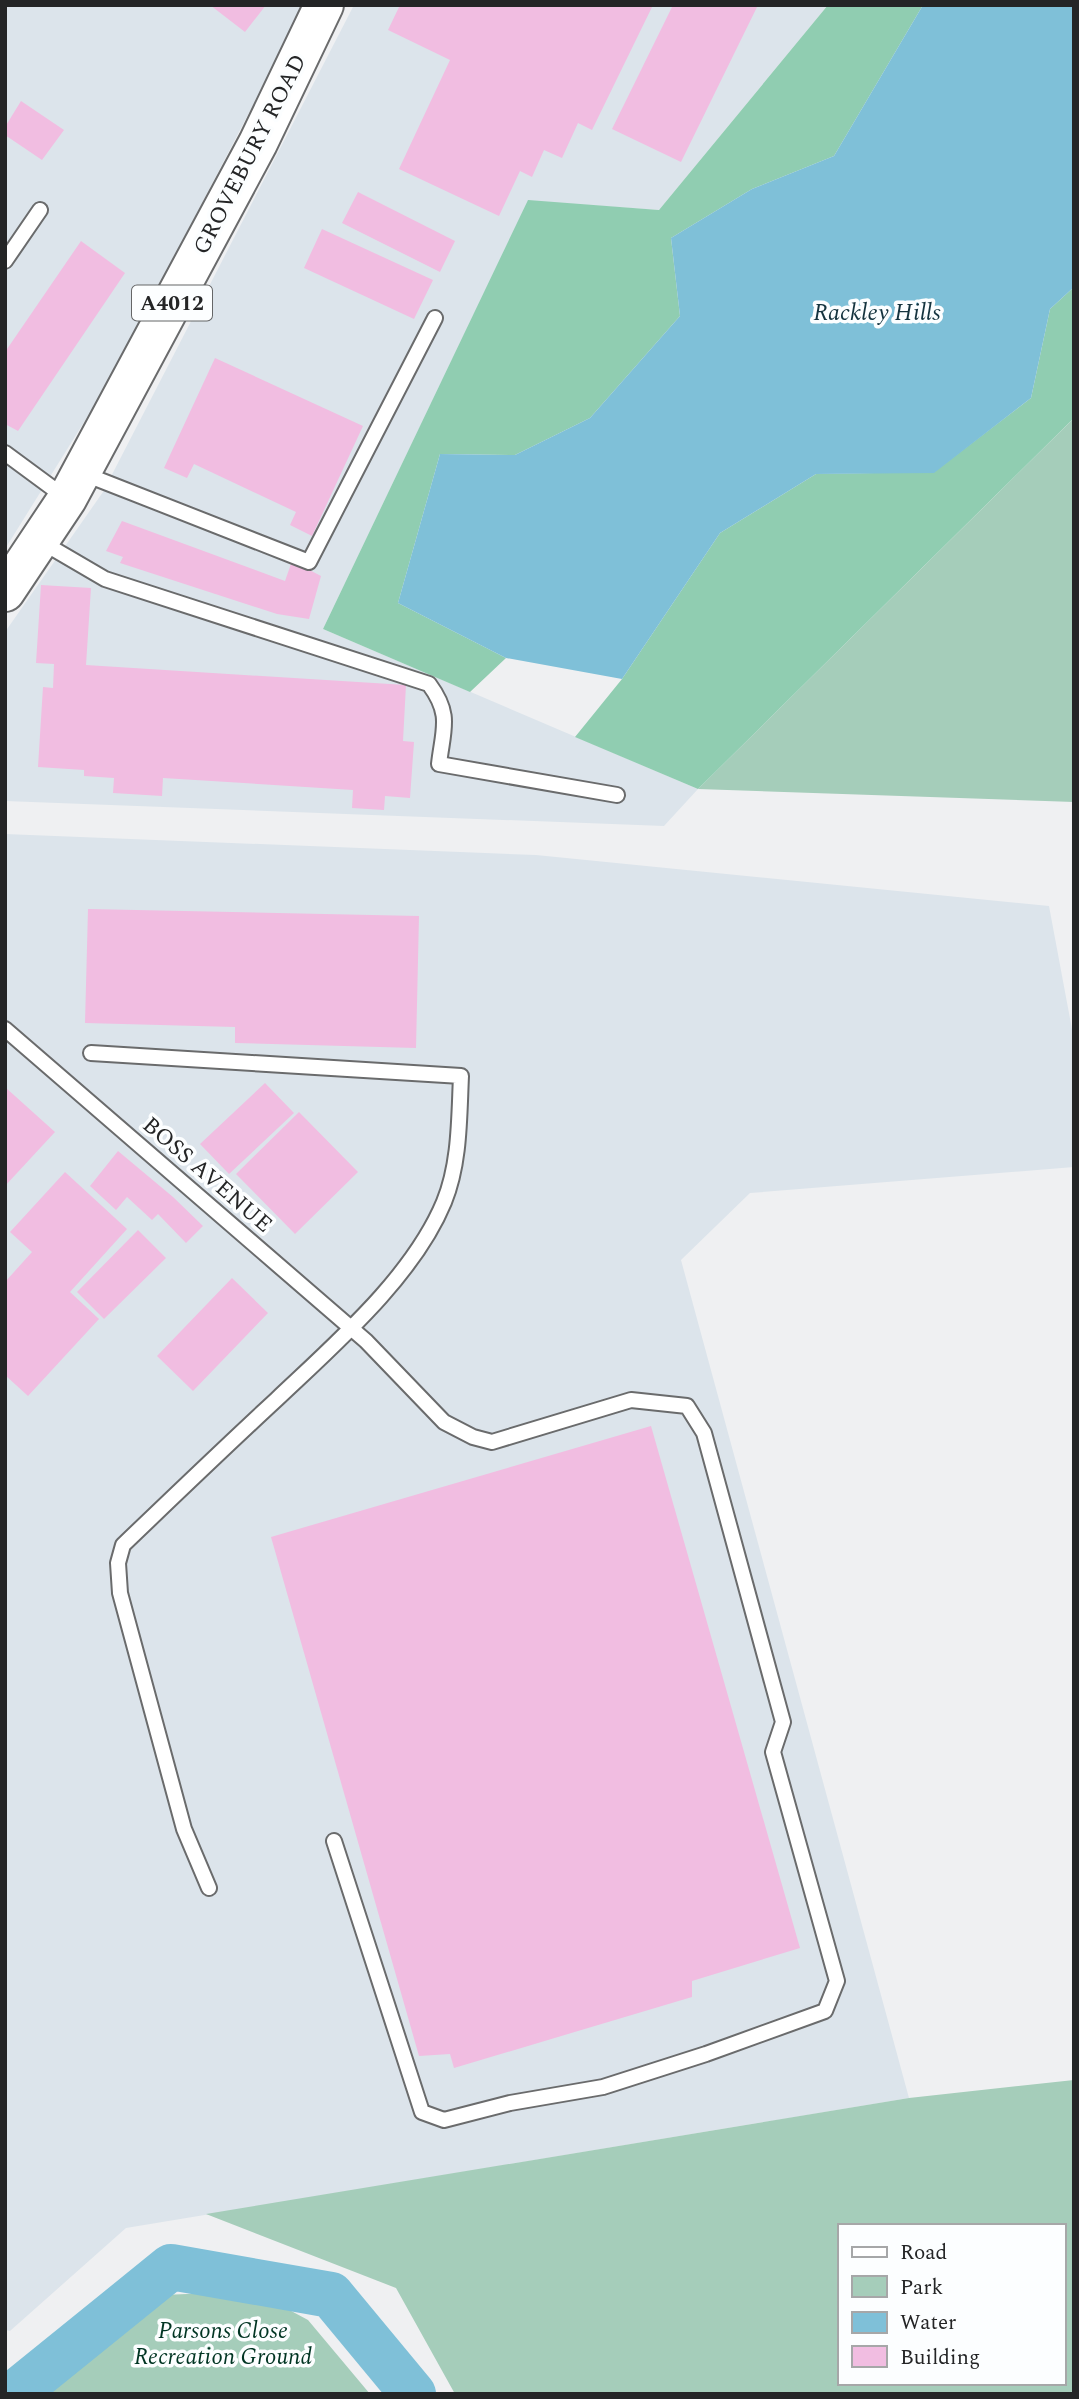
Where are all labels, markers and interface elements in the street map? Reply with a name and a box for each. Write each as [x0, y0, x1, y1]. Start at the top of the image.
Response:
street label: GROVEBURY ROAD [185, 48, 316, 261]
road number: A4012 [132, 286, 212, 320]
water label: Rackley Hills [813, 295, 941, 331]
street label: BOSS AVENUE [134, 1109, 280, 1242]
legend [838, 2224, 1065, 2385]
text: Road [900, 2237, 947, 2269]
text: Park [900, 2272, 944, 2304]
text: Water [900, 2307, 956, 2339]
park label: Parsons Close Recreation Ground [134, 2314, 312, 2375]
text: Building [900, 2342, 980, 2374]

